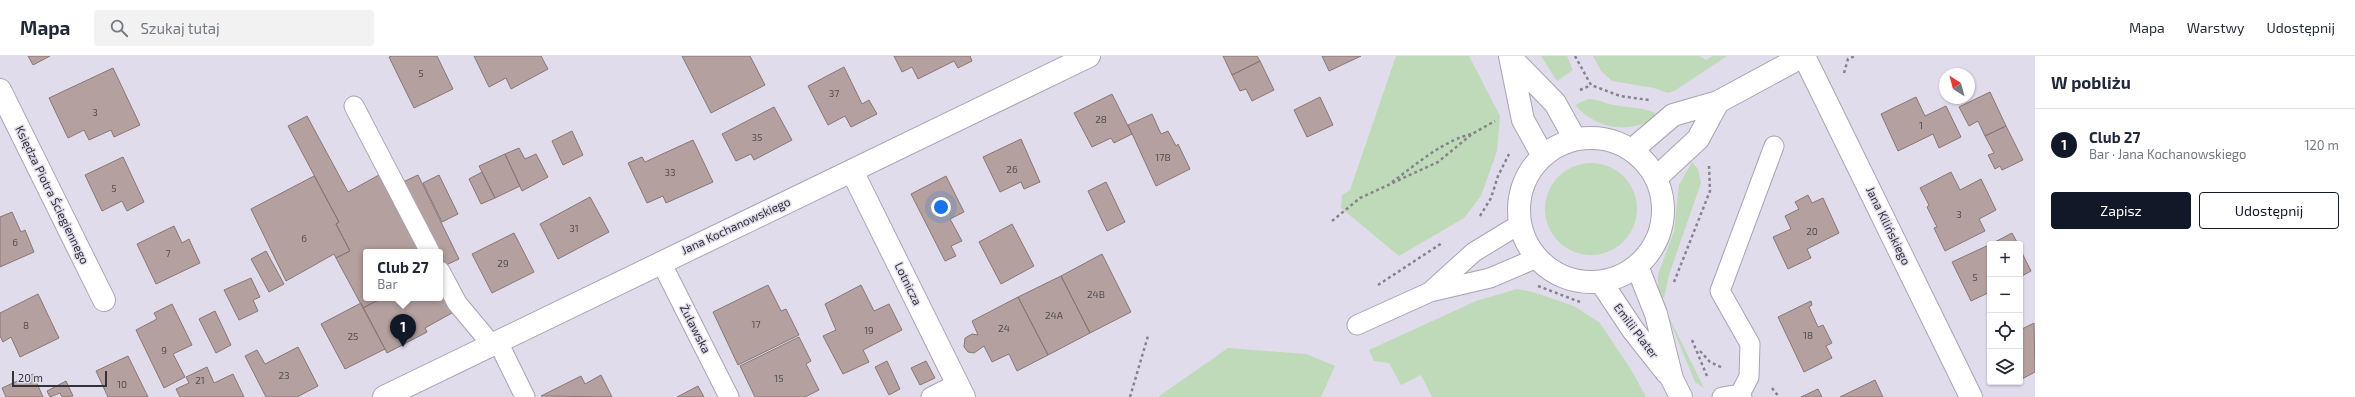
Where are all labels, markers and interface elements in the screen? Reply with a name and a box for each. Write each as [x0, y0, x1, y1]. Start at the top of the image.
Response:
search box [94, 10, 374, 46]
text: Mapa [20, 16, 70, 39]
icon: search [108, 17, 130, 39]
text: Szukaj tutaj [140, 19, 220, 37]
text: Mapa [2129, 19, 2165, 36]
text: Warstwy [2187, 19, 2245, 36]
text: Udostępnij [2267, 19, 2335, 36]
house number: 5 [418, 67, 424, 79]
north arrow [1939, 68, 1975, 104]
text: W pobliżu [2051, 72, 2131, 92]
house number: 37 [829, 87, 839, 99]
house number: 3 [92, 106, 98, 118]
house number: 28 [1095, 113, 1107, 125]
house number: 1 [1919, 119, 1923, 131]
street label: Księdza Piotra Ściegiennego [13, 123, 93, 266]
text: Club 27 [2089, 128, 2140, 146]
house number: 35 [752, 131, 762, 143]
text: 1 [2061, 137, 2067, 153]
text: 120 m [2304, 137, 2339, 153]
text: Bar · Jana Kochanowskiego [2089, 146, 2246, 162]
house number: 17B [1155, 151, 1171, 163]
house number: 26 [1006, 163, 1018, 175]
house number: 33 [664, 166, 676, 178]
house number: 5 [111, 182, 117, 194]
street label: Jana Kilińskiego [1864, 184, 1914, 267]
button: Zapisz [2051, 192, 2191, 229]
button: Udostępnij [2199, 192, 2339, 229]
street label: Jana Kochanowskiego [679, 194, 793, 257]
your location [931, 197, 951, 217]
house number: 3 [1956, 208, 1962, 220]
house number: 31 [569, 222, 579, 234]
house number: 20 [1806, 225, 1818, 237]
house number: 6 [301, 232, 307, 244]
house number: 6 [12, 236, 18, 248]
map controls [1987, 241, 2023, 385]
button: + [1987, 241, 2023, 277]
house number: 7 [165, 247, 171, 259]
popup [363, 249, 443, 301]
house number: 29 [497, 257, 509, 269]
text: Club 27 [377, 258, 429, 276]
street label: Lotnicza [893, 260, 925, 307]
house number: 5 [1972, 271, 1978, 283]
text: Bar [377, 276, 398, 292]
button: − [1987, 277, 2023, 313]
house number: 24B [1087, 288, 1105, 300]
street label: Emilii Plater [1612, 300, 1662, 361]
street label: Żuławska [678, 302, 714, 355]
house number: 24A [1045, 309, 1064, 321]
button: locate [1987, 313, 2023, 349]
pin: 1 [390, 314, 416, 347]
house number: 17 [751, 318, 761, 330]
house number: 8 [23, 319, 29, 331]
house number: 24 [998, 322, 1010, 334]
house number: 19 [864, 324, 874, 336]
house number: 18 [1803, 329, 1813, 341]
house number: 25 [348, 330, 358, 342]
house number: 9 [161, 344, 167, 356]
button: layers [1987, 349, 2023, 385]
scale bar [12, 369, 107, 388]
house number: 23 [278, 369, 290, 381]
text: 20 m [18, 371, 43, 384]
house number: 15 [774, 372, 784, 384]
house number: 21 [195, 374, 205, 386]
house number: 10 [117, 378, 127, 390]

